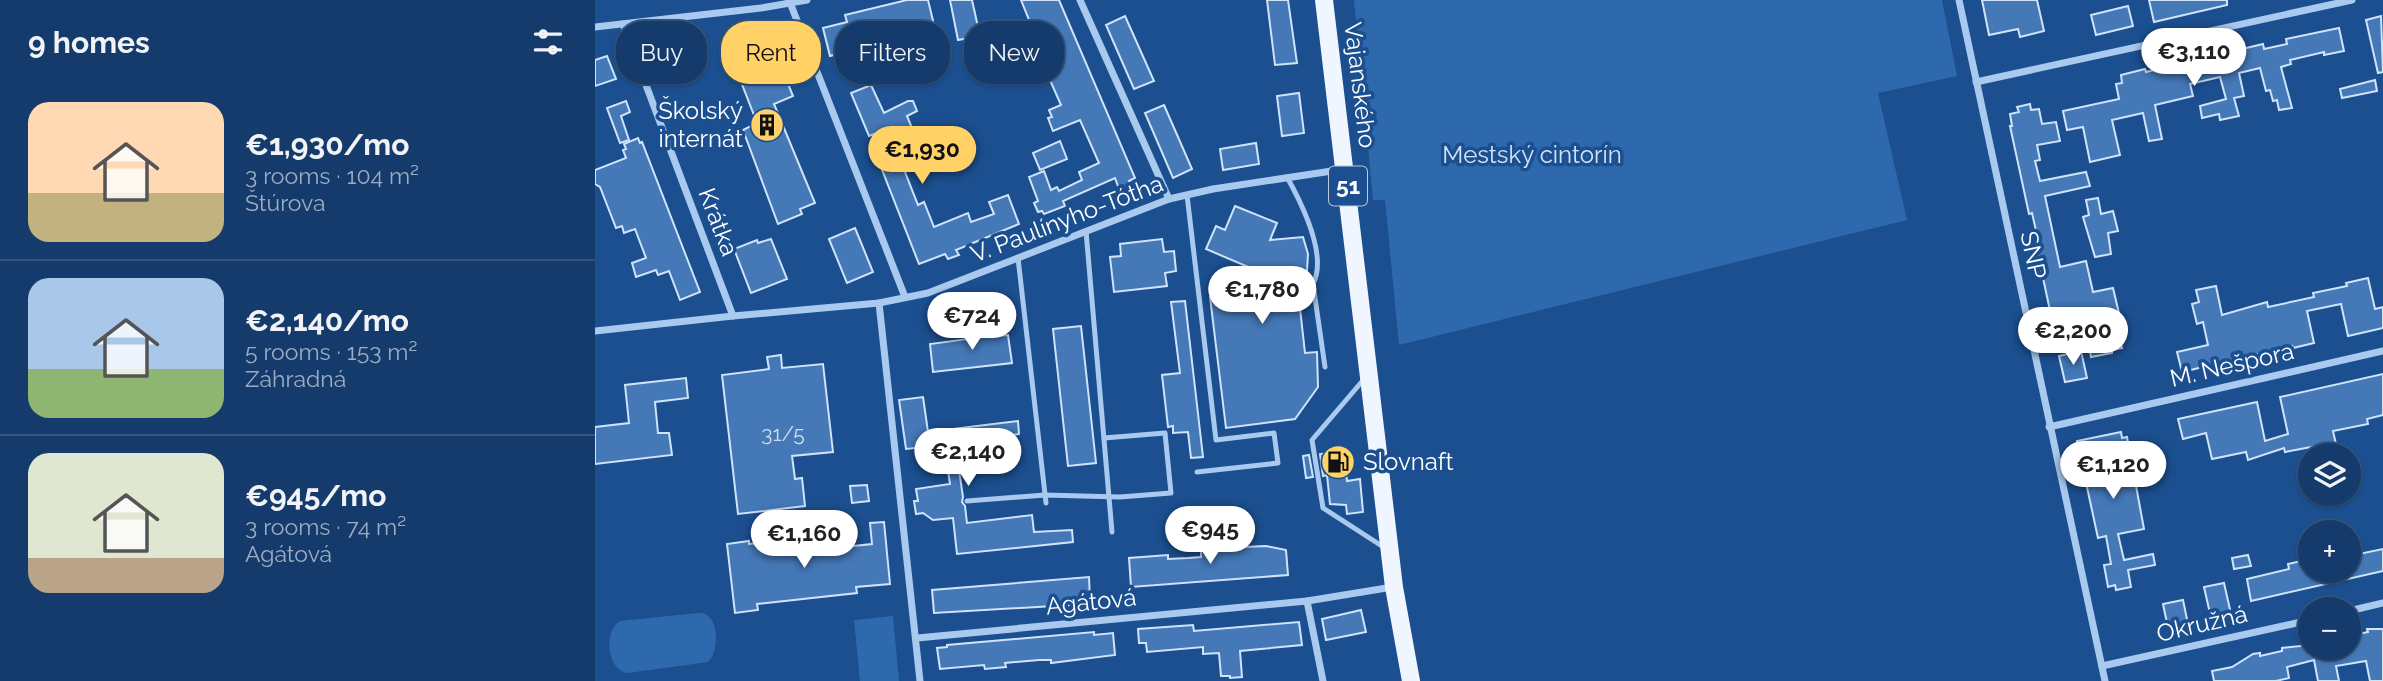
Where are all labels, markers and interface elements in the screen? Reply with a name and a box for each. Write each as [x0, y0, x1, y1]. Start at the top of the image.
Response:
street label: Vajanského [1338, 20, 1383, 150]
chip: Buy [616, 21, 707, 84]
chip: Rent [721, 21, 821, 84]
chip: Filters [835, 21, 950, 84]
chip: New [964, 21, 1064, 84]
icon: filters [529, 23, 567, 61]
text: 9 homes [28, 25, 150, 60]
pin: €3,110 [2137, 28, 2251, 88]
text: €3,110 [2157, 37, 2231, 64]
place label: Školský internát [658, 95, 743, 153]
building icon: Školský internát [748, 106, 786, 144]
text: €1,930/mo [245, 127, 409, 162]
pin: €1,930 [865, 127, 979, 186]
icon: home [84, 130, 168, 214]
text: €1,930 [884, 135, 960, 162]
park label: Mestský cintorín [1442, 140, 1622, 169]
text: 3 rooms · 104 m² [245, 162, 419, 189]
road number: 51 [1329, 167, 1367, 206]
street label: V. Paulínyho-Tótha [966, 168, 1167, 269]
street label: Krátka [692, 184, 745, 260]
text: Štúrova [245, 189, 326, 216]
street label: SNP [2014, 228, 2053, 281]
pin: €1,780 [1205, 266, 1319, 326]
text: €1,780 [1224, 275, 1300, 302]
pin: €724 [931, 292, 1013, 352]
text: €724 [943, 301, 1001, 328]
text: €2,140/mo [245, 303, 409, 338]
icon: home [84, 306, 168, 390]
pin: €2,200 [2016, 308, 2130, 367]
text: €2,200 [2034, 316, 2112, 343]
street label: M. Nešpora [2167, 336, 2297, 393]
text: 5 rooms · 153 m² [245, 338, 417, 365]
text: Záhradná [245, 365, 346, 392]
house number: 31/5 [761, 421, 805, 446]
pin: €2,140 [911, 428, 1025, 488]
text: €2,140 [930, 437, 1006, 464]
pin: €1,120 [2056, 442, 2170, 501]
fuel station icon: Slovnaft [1319, 443, 1357, 481]
map controls [2298, 443, 2361, 660]
button: layers [2298, 443, 2361, 506]
place label: Slovnaft [1363, 447, 1454, 476]
text: €1,120 [2076, 450, 2150, 477]
text: €945/mo [245, 478, 386, 513]
icon: home [84, 481, 168, 565]
pin: €945 [1169, 506, 1251, 566]
pin: €1,160 [747, 510, 861, 570]
text: 3 rooms · 74 m² [245, 513, 406, 540]
text: €945 [1181, 515, 1239, 542]
text: €1,160 [767, 519, 841, 546]
button: + [2298, 520, 2361, 583]
text: Agátová [245, 540, 332, 567]
street label: Agátová [1044, 582, 1138, 621]
button: − [2298, 597, 2361, 660]
street label: Okružná [2154, 599, 2250, 648]

